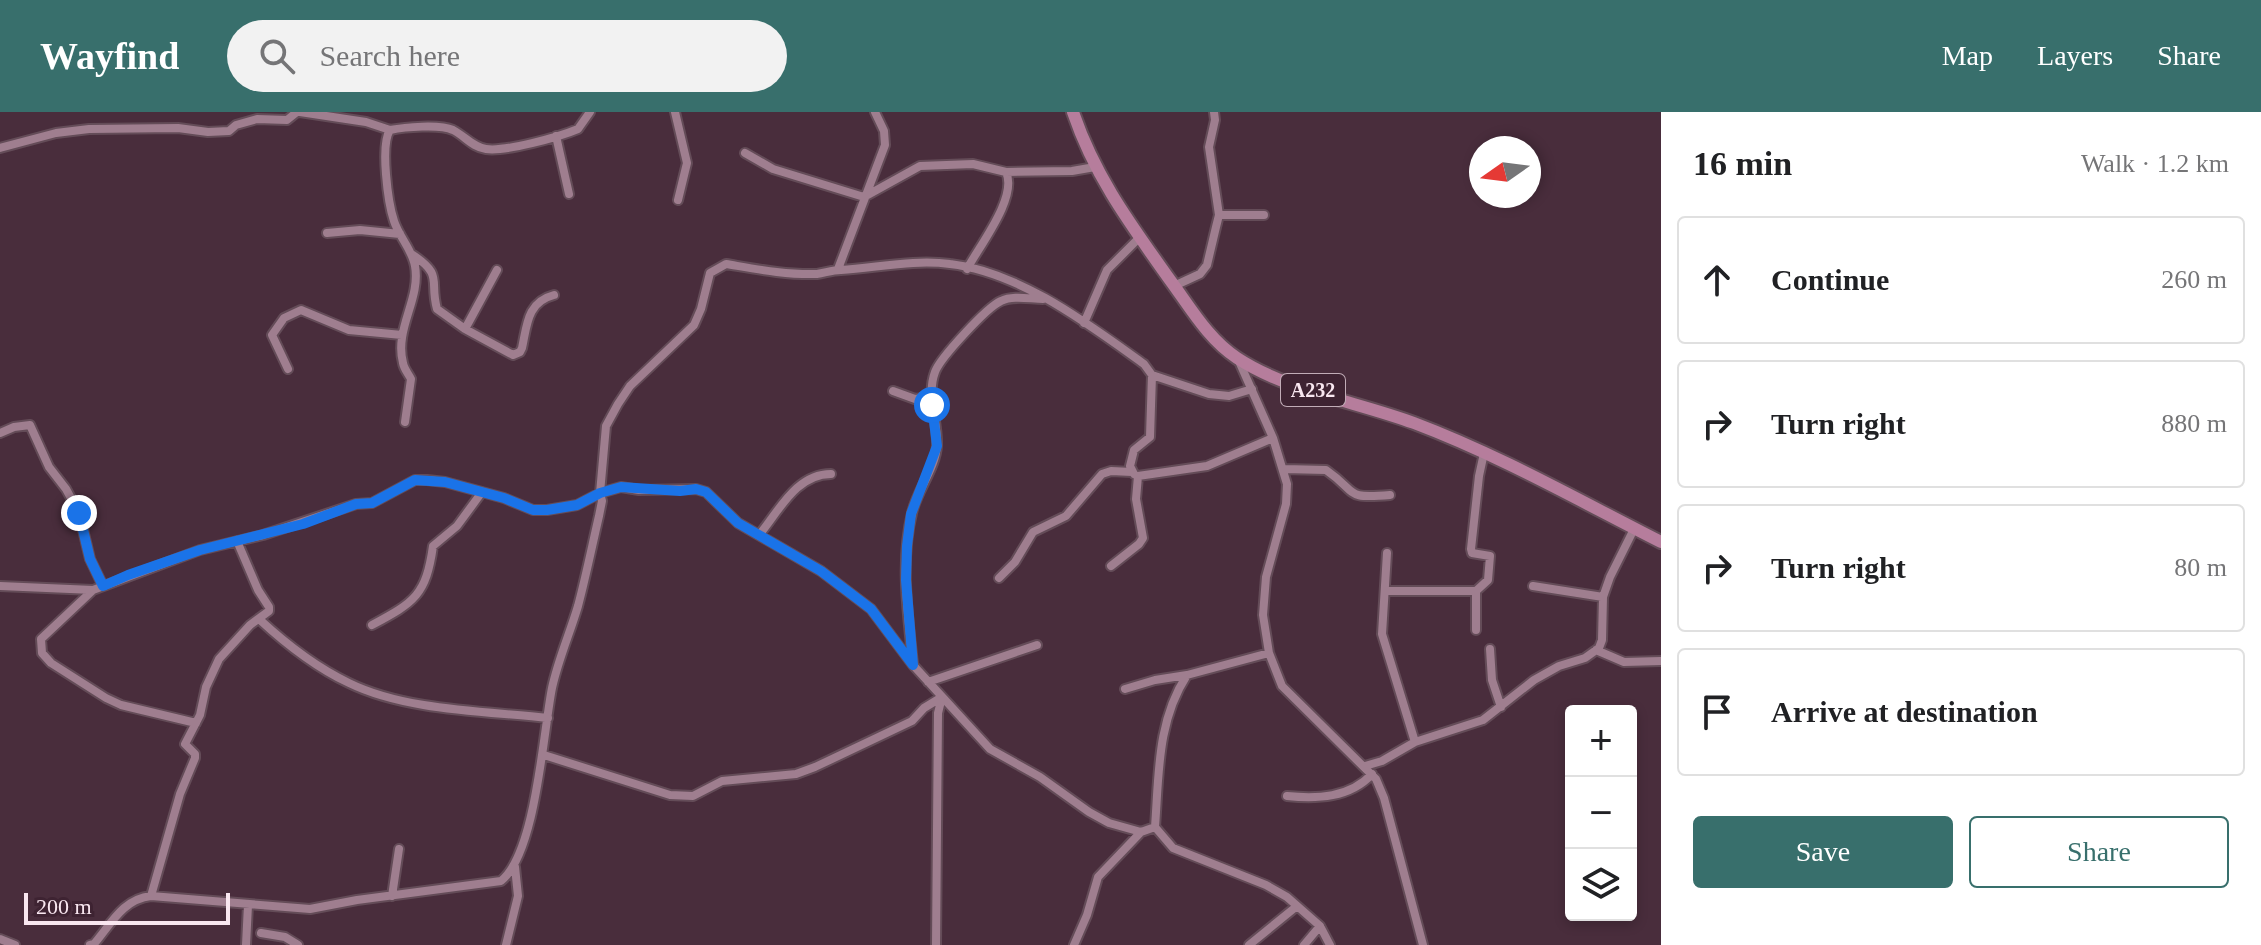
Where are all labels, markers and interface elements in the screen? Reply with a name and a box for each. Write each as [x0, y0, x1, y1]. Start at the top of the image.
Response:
search box [227, 20, 787, 92]
icon: search [255, 34, 299, 78]
text: Wayfind [40, 35, 179, 77]
text: Search here [319, 39, 460, 72]
text: Map [1942, 40, 1993, 71]
text: Layers [2037, 40, 2113, 71]
text: Share [2157, 40, 2221, 71]
north arrow [1469, 136, 1541, 208]
text: 16 min [1693, 145, 1792, 182]
text: Walk · 1.2 km [2081, 149, 2229, 178]
icon: ahead [1695, 258, 1739, 302]
text: Continue [1771, 263, 1889, 296]
text: 260 m [2161, 265, 2227, 294]
road number: A232 [1281, 374, 1345, 406]
route start [914, 387, 950, 423]
icon: right [1695, 402, 1739, 446]
text: Turn right [1771, 407, 1906, 440]
text: 880 m [2161, 409, 2227, 438]
route end [61, 495, 97, 531]
icon: right [1695, 546, 1739, 590]
text: Turn right [1771, 551, 1906, 584]
text: 80 m [2174, 553, 2227, 582]
icon: arrive [1695, 690, 1739, 734]
text: Arrive at destination [1771, 695, 2038, 728]
map controls [1565, 705, 1637, 921]
button: + [1565, 705, 1637, 777]
button: − [1565, 777, 1637, 849]
button: Save [1693, 816, 1953, 888]
button: Share [1969, 816, 2229, 888]
button: layers [1565, 849, 1637, 921]
scale bar [24, 889, 230, 925]
text: 200 m [36, 894, 92, 919]

